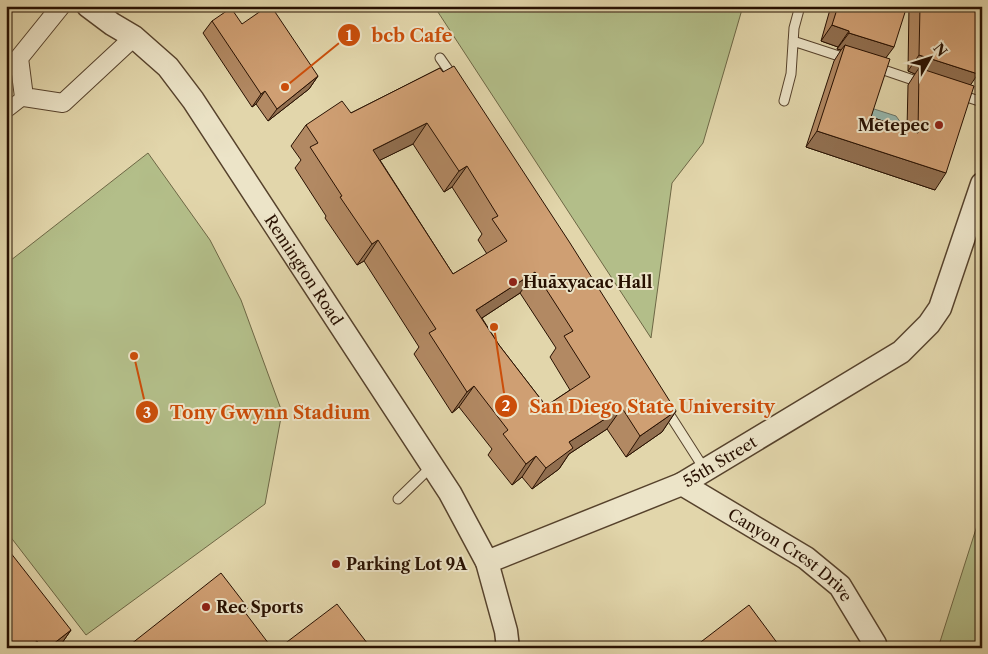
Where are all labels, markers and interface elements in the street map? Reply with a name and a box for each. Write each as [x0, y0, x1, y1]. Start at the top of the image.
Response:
callout: bcb Cafe [336, 19, 462, 52]
text: bcb Cafe [371, 25, 453, 47]
text: 1 [346, 26, 353, 45]
north arrow [906, 32, 956, 82]
text: N [929, 39, 951, 60]
place label: Metepec [858, 115, 929, 135]
marker: Metepec [933, 119, 945, 131]
street label: Remington Road [260, 211, 348, 329]
place label: Huāxyacac Hall [523, 272, 653, 292]
marker: Huāxyacac Hall [507, 276, 519, 288]
callout: San Diego State University [494, 390, 784, 423]
callout: Tony Gwynn Stadium [135, 396, 381, 429]
text: 2 [502, 396, 511, 415]
text: San Diego State University [529, 396, 776, 418]
text: Tony Gwynn Stadium [170, 402, 370, 424]
text: 3 [143, 403, 151, 422]
street label: 55th Street [679, 431, 761, 491]
street label: Canyon Crest Drive [724, 504, 857, 605]
place label: Parking Lot 9A [346, 554, 468, 574]
marker: Parking Lot 9A [330, 558, 342, 570]
place label: Rec Sports [216, 597, 303, 617]
marker: Rec Sports [200, 601, 212, 613]

